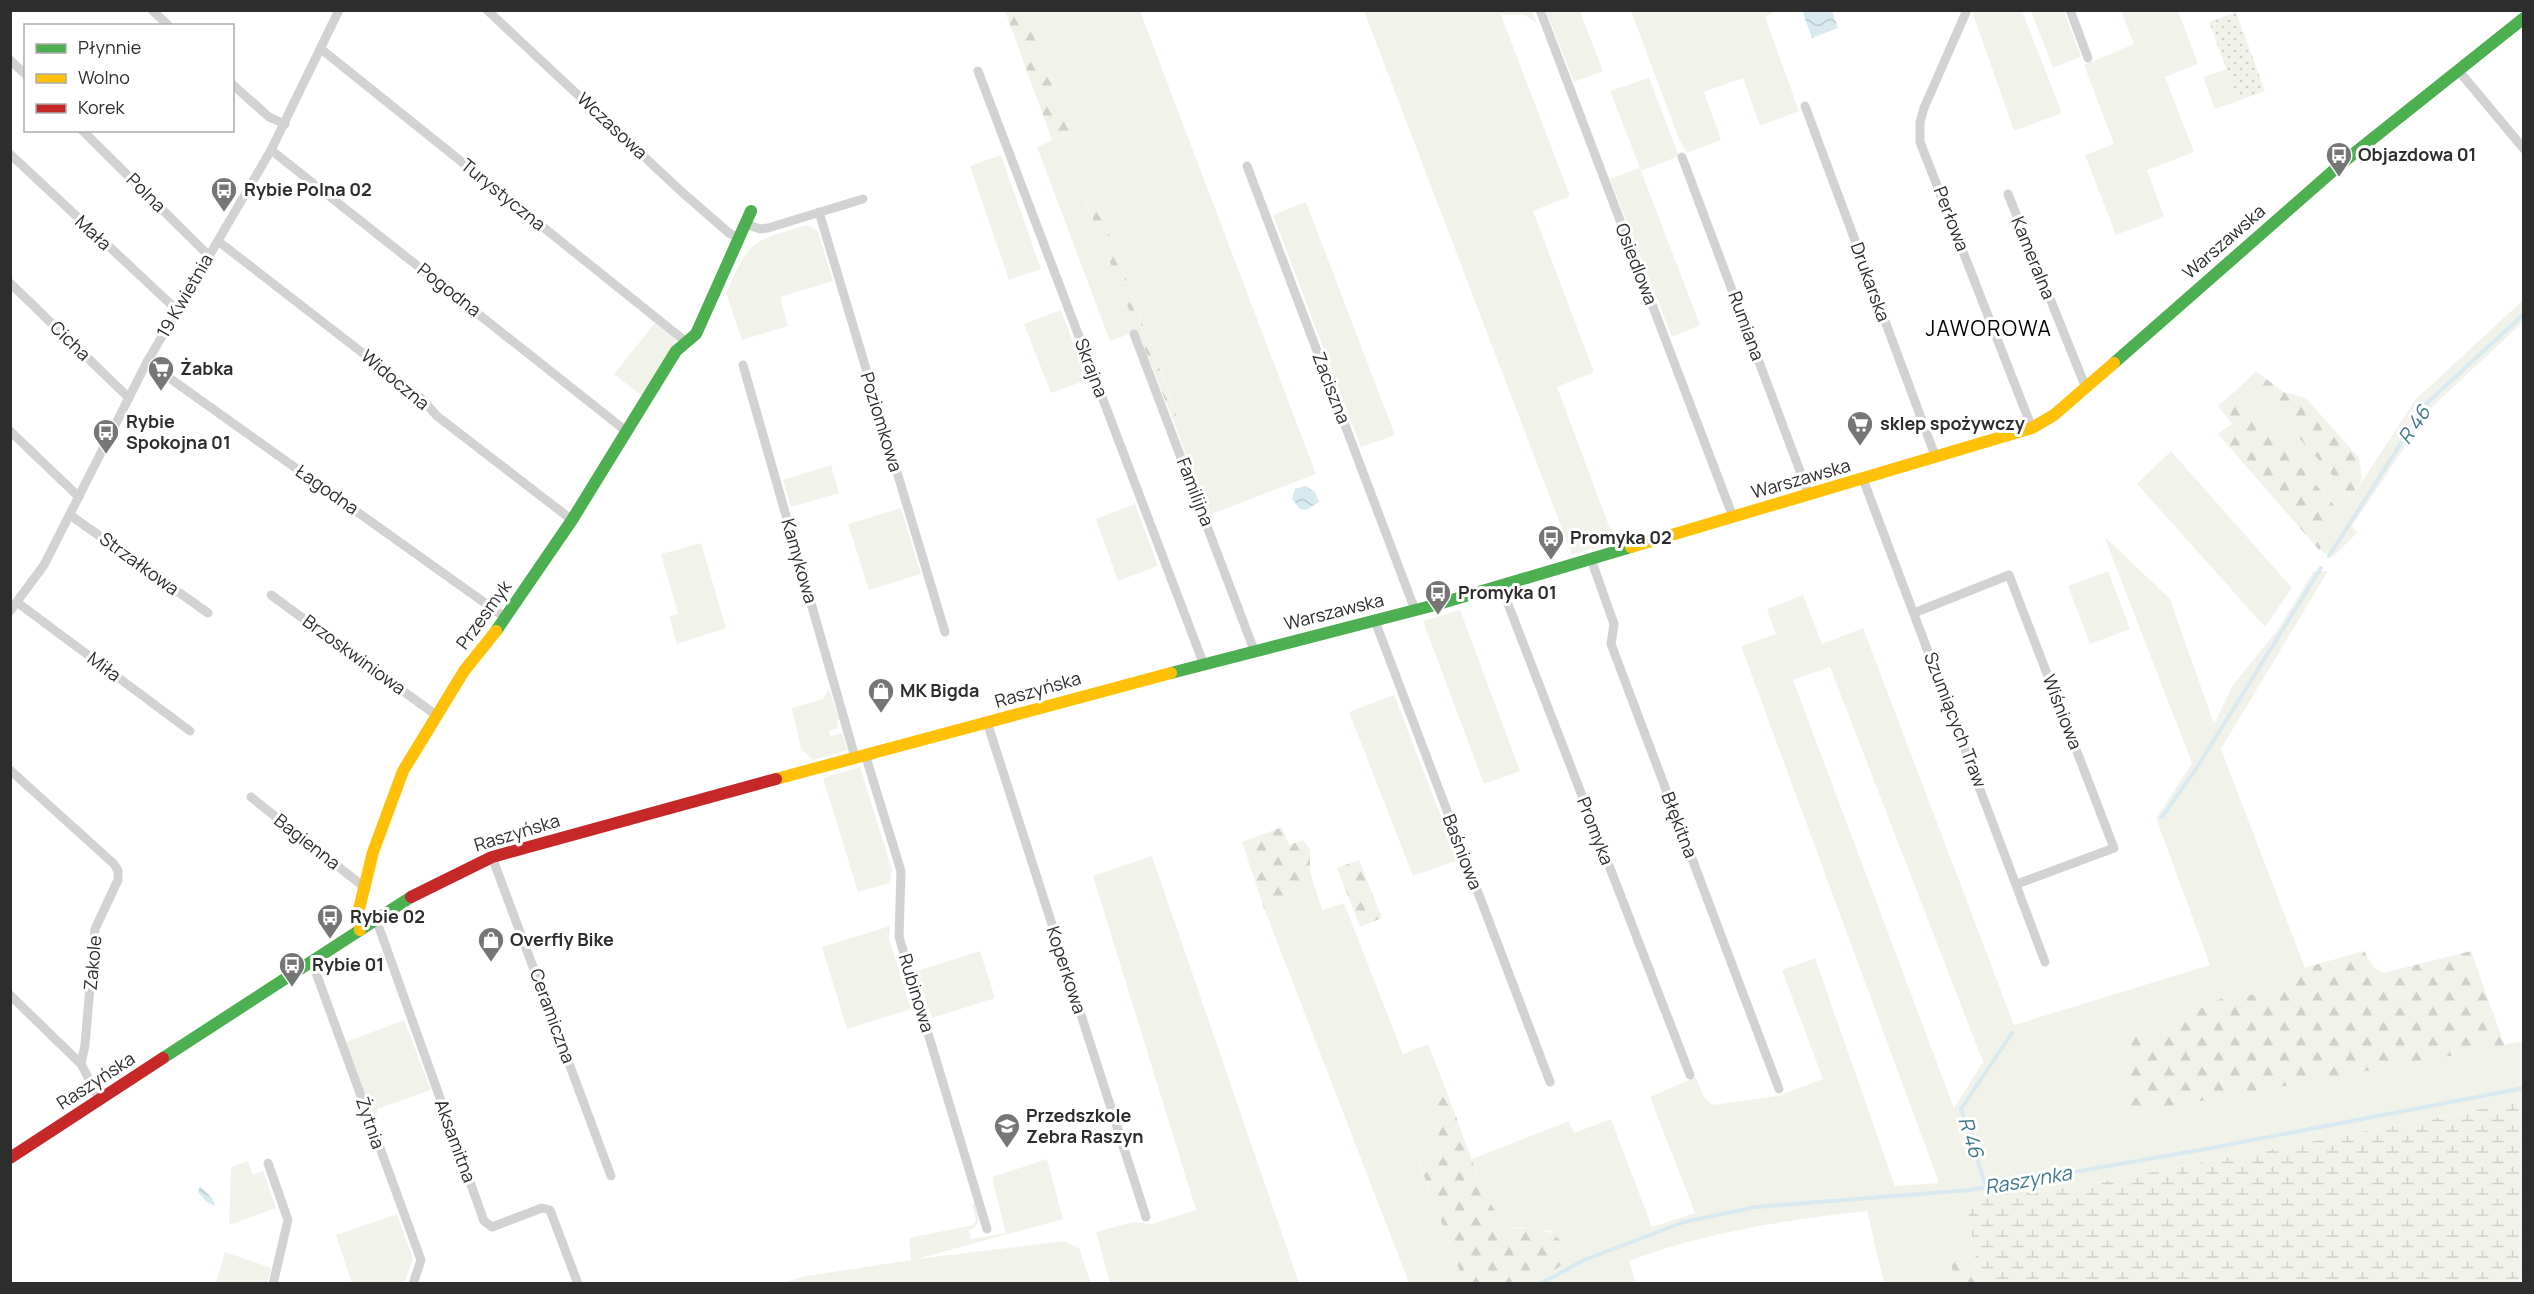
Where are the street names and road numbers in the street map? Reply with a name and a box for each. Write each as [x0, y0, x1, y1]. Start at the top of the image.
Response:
street label: Wczasowa [572, 87, 653, 164]
street label: Turystyczna [456, 153, 551, 236]
street label: Polna [122, 167, 172, 217]
street label: Perłowa [1929, 183, 1975, 255]
street label: Warszawska [2177, 199, 2270, 284]
street label: Mała [70, 209, 117, 255]
street label: Kameralna [2006, 213, 2061, 303]
street label: Osiedlowa [1610, 219, 1663, 308]
street label: Drukarska [1846, 239, 1896, 325]
street label: 19 Kwietnia [150, 249, 218, 342]
street label: Pogodna [413, 257, 486, 321]
street label: Rumiana [1723, 288, 1771, 364]
street label: Cicha [45, 315, 96, 365]
street label: Skrajna [1070, 335, 1114, 401]
street label: Widoczna [356, 344, 435, 415]
street label: Zaciszna [1307, 349, 1357, 427]
street label: Poziomkowa [855, 369, 908, 474]
street label: Warszawska [1748, 452, 1853, 504]
street label: Familijna [1172, 454, 1220, 529]
street label: Łagodna [291, 459, 364, 520]
street label: Kamykowa [776, 515, 824, 606]
street label: Strzałkowa [95, 526, 184, 600]
street label: Przesmyk [450, 574, 517, 654]
street label: Warszawska [1281, 587, 1386, 635]
street label: Brzoskwiniowa [298, 609, 411, 700]
street label: Miła [83, 646, 126, 687]
street label: Szumiących Traw [1919, 648, 1993, 791]
street label: Raszyńska [992, 665, 1084, 713]
street label: Wiśniowa [2038, 671, 2088, 753]
street label: Błękitna [1656, 788, 1704, 861]
street label: Promyka [1572, 793, 1620, 868]
street label: Bagienna [270, 808, 346, 875]
street label: Raszyńska [471, 808, 563, 856]
street label: Baśniowa [1438, 810, 1488, 893]
street label: Koperkowa [1042, 923, 1092, 1016]
street label: Zakole [78, 934, 106, 991]
street label: Rubinowa [894, 950, 940, 1035]
street label: Ceramiczna [525, 965, 581, 1066]
street label: Raszyńska [52, 1046, 139, 1114]
street label: Żytnia [351, 1094, 391, 1152]
street label: Aksamitna [430, 1096, 482, 1186]

